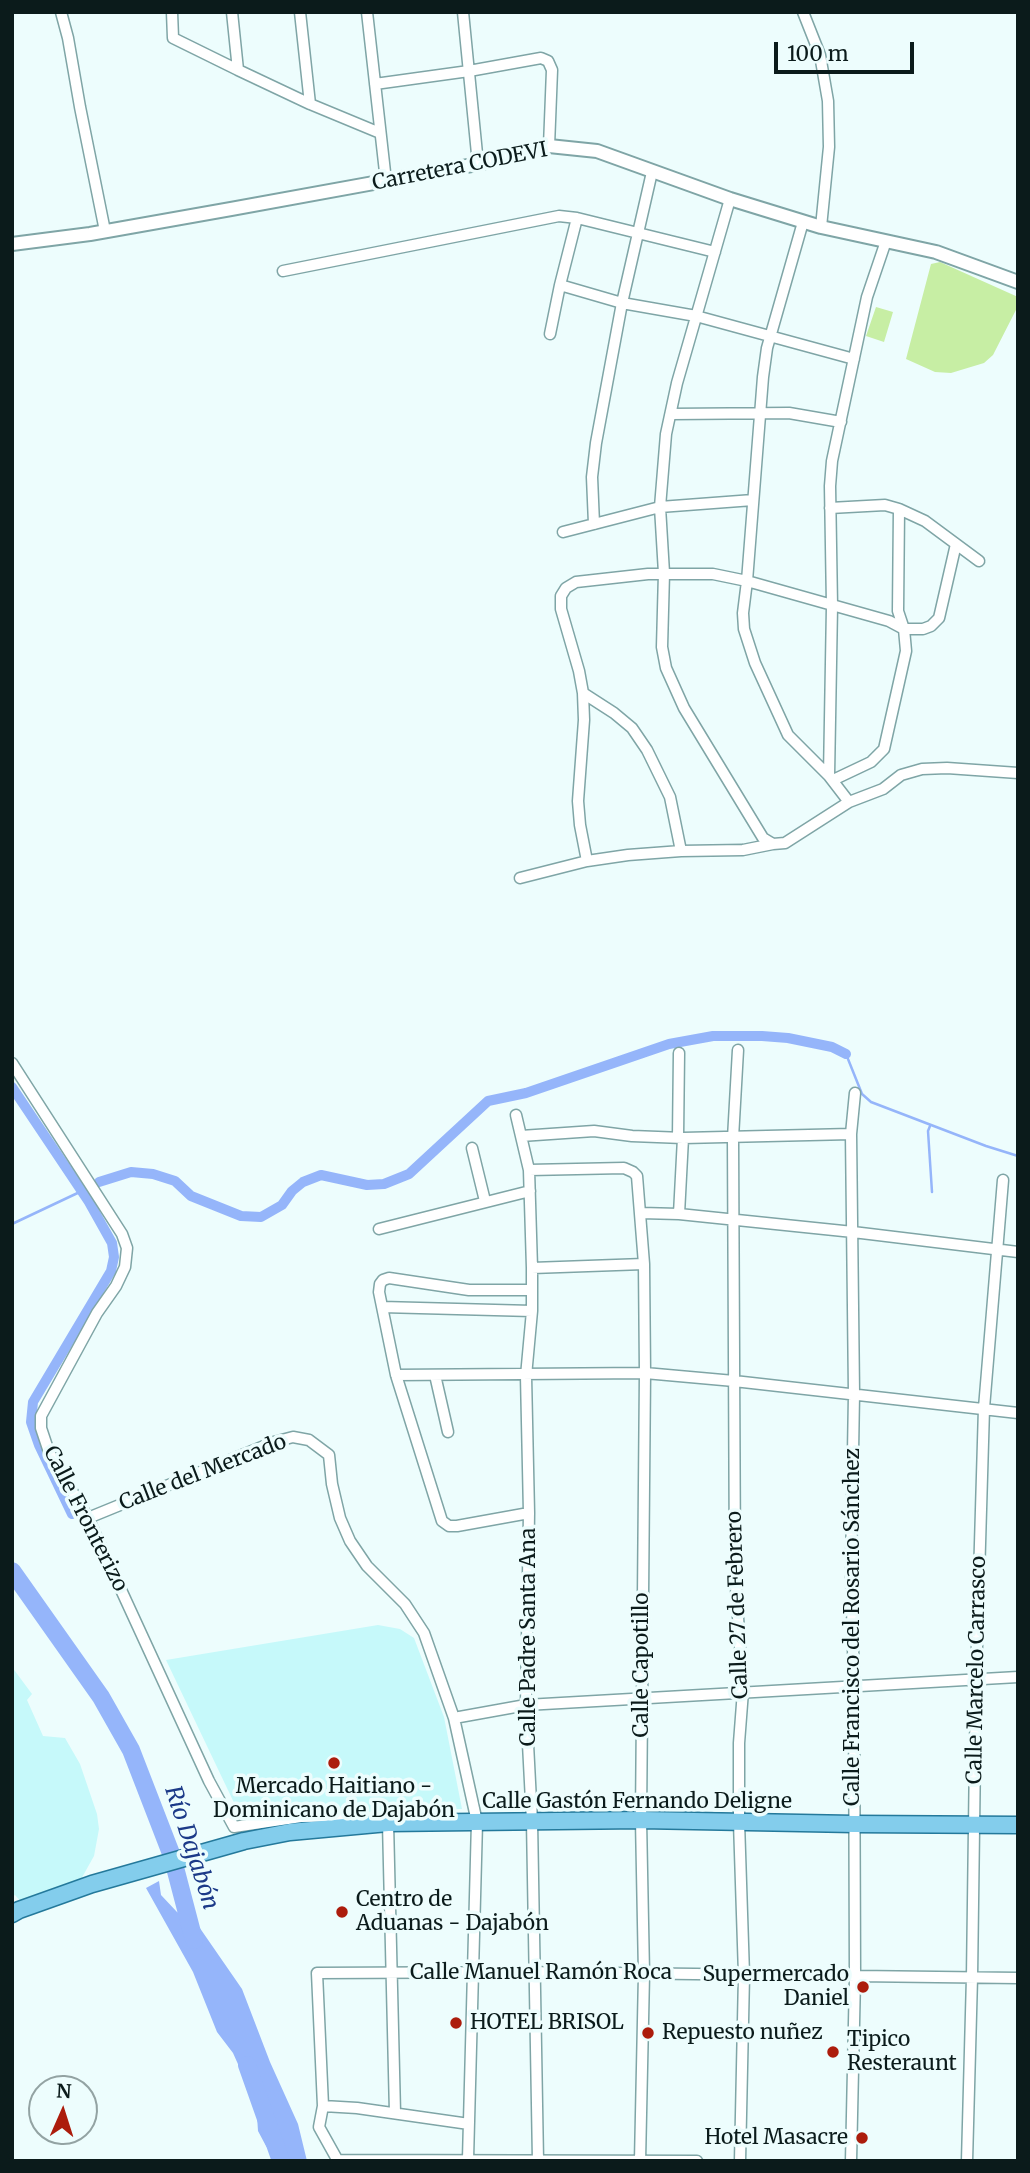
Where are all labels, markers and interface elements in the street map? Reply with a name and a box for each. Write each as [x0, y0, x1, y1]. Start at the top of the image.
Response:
scale bar [778, 28, 918, 72]
text: 100 m [787, 40, 849, 67]
street label: Carretera CODEVI [370, 138, 550, 196]
street label: Calle del Mercado [116, 1430, 290, 1516]
street label: Calle Fronterizo [38, 1442, 132, 1596]
street label: Calle Francisco del Rosario Sánchez [840, 1448, 866, 1806]
street label: Calle 27 de Febrero [722, 1511, 754, 1699]
street label: Calle Padre Santa Ana [516, 1528, 542, 1746]
street label: Calle Marcelo Carrasco [962, 1556, 992, 1784]
street label: Calle Capotillo [629, 1592, 655, 1738]
marker: Mercado Haitiano - Dominicano de Dajabón [326, 1755, 342, 1771]
place label: Mercado Haitiano - Dominicano de Dajabón [213, 1774, 455, 1824]
water label: Río Dajabón [158, 1783, 224, 1913]
street label: Calle Gastón Fernando Deligne [482, 1789, 792, 1815]
place label: Centro de Aduanas - Dajabón [356, 1887, 549, 1937]
marker: Centro de Aduanas - Dajabón [334, 1904, 350, 1920]
street label: Calle Manuel Ramón Roca [410, 1960, 672, 1986]
place label: Supermercado Daniel [702, 1962, 849, 2012]
marker: Supermercado Daniel [855, 1979, 871, 1995]
place label: HOTEL BRISOL [470, 2010, 624, 2036]
marker: HOTEL BRISOL [448, 2015, 464, 2031]
place label: Repuesto nuñez [662, 2020, 823, 2046]
marker: Repuesto nuñez [640, 2025, 656, 2041]
place label: Tipico Resteraunt [847, 2027, 957, 2077]
marker: Tipico Resteraunt [825, 2044, 841, 2060]
north arrow [28, 2075, 98, 2145]
text: N [56, 2079, 72, 2103]
place label: Hotel Masacre [704, 2125, 848, 2151]
marker: Hotel Masacre [854, 2130, 870, 2146]

